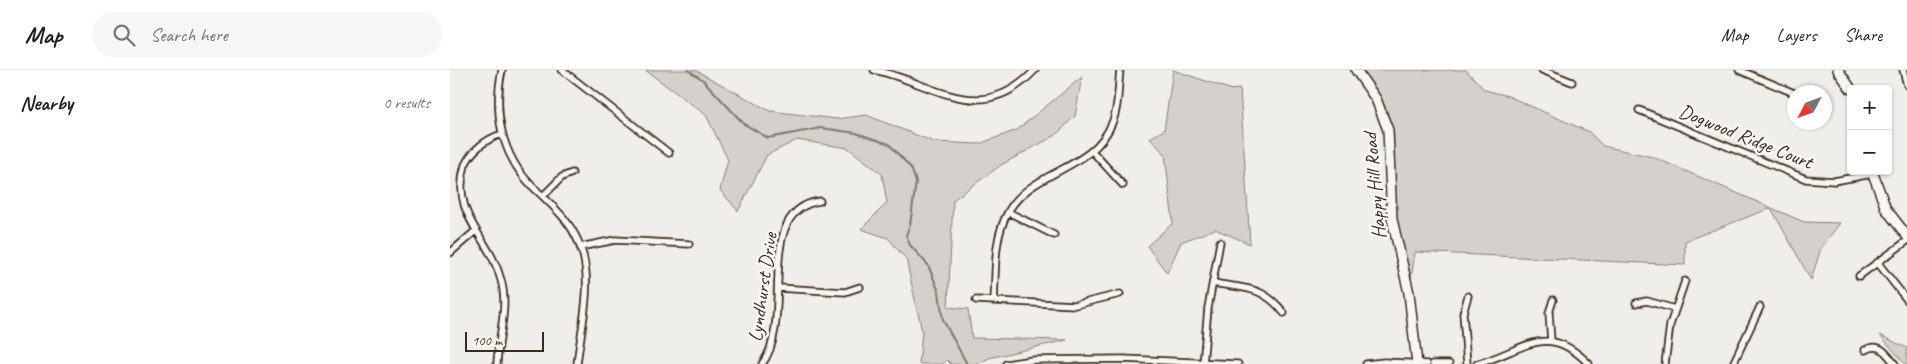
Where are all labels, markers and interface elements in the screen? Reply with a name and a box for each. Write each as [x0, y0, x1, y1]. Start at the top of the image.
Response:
search box [92, 12, 442, 57]
text: Map [25, 20, 62, 50]
icon: search [110, 21, 138, 49]
text: Search here [150, 23, 228, 47]
text: Map [1721, 24, 1749, 46]
text: Layers [1777, 24, 1816, 46]
text: Share [1844, 24, 1882, 46]
north arrow [1787, 85, 1832, 130]
map controls [1847, 85, 1892, 175]
button: + [1847, 85, 1892, 130]
text: Nearby [20, 90, 73, 116]
text: 0 results [383, 93, 430, 113]
street label: Dogwood Ridge Court [1675, 98, 1818, 176]
street label: Happy Hill Road [1357, 129, 1392, 240]
button: − [1847, 130, 1892, 175]
street label: Lyndhurst Drive [742, 230, 783, 343]
scale bar [465, 329, 544, 352]
text: 100 m [472, 332, 502, 349]

